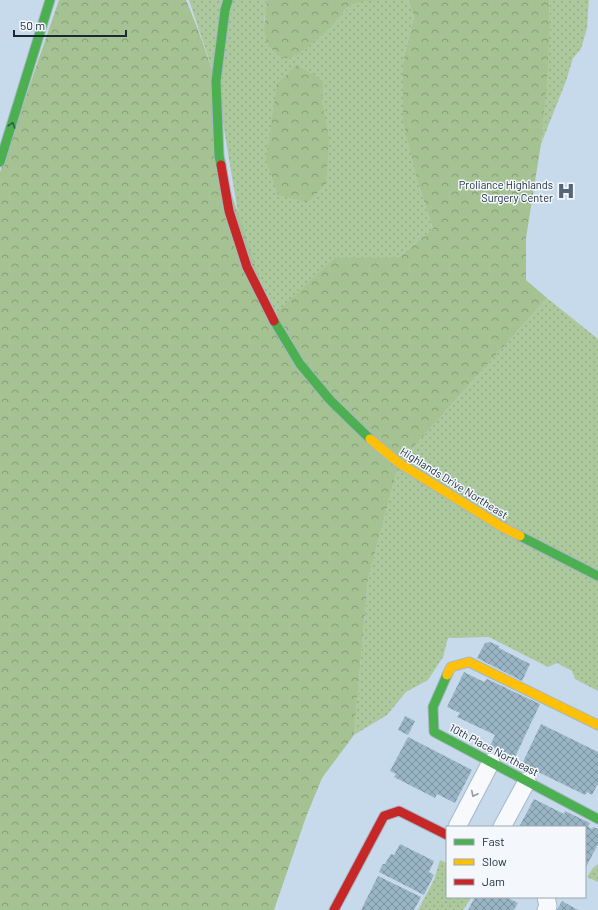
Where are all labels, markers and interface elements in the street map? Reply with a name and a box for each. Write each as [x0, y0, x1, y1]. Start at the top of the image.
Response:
scale bar [14, 12, 126, 38]
text: 50 m [20, 18, 45, 32]
one-way arrow [7, 121, 15, 128]
place label: Proliance Highlands Surgery Center [459, 178, 553, 204]
hospital icon: Proliance Highlands Surgery Center [556, 181, 576, 201]
street label: Highlands Drive Northeast [398, 444, 510, 521]
street label: 10th Place Northeast [448, 721, 541, 778]
one-way arrow [471, 790, 479, 798]
legend [446, 826, 586, 898]
text: Fast [482, 834, 505, 848]
text: Slow [482, 854, 507, 868]
text: Jam [482, 874, 505, 888]

